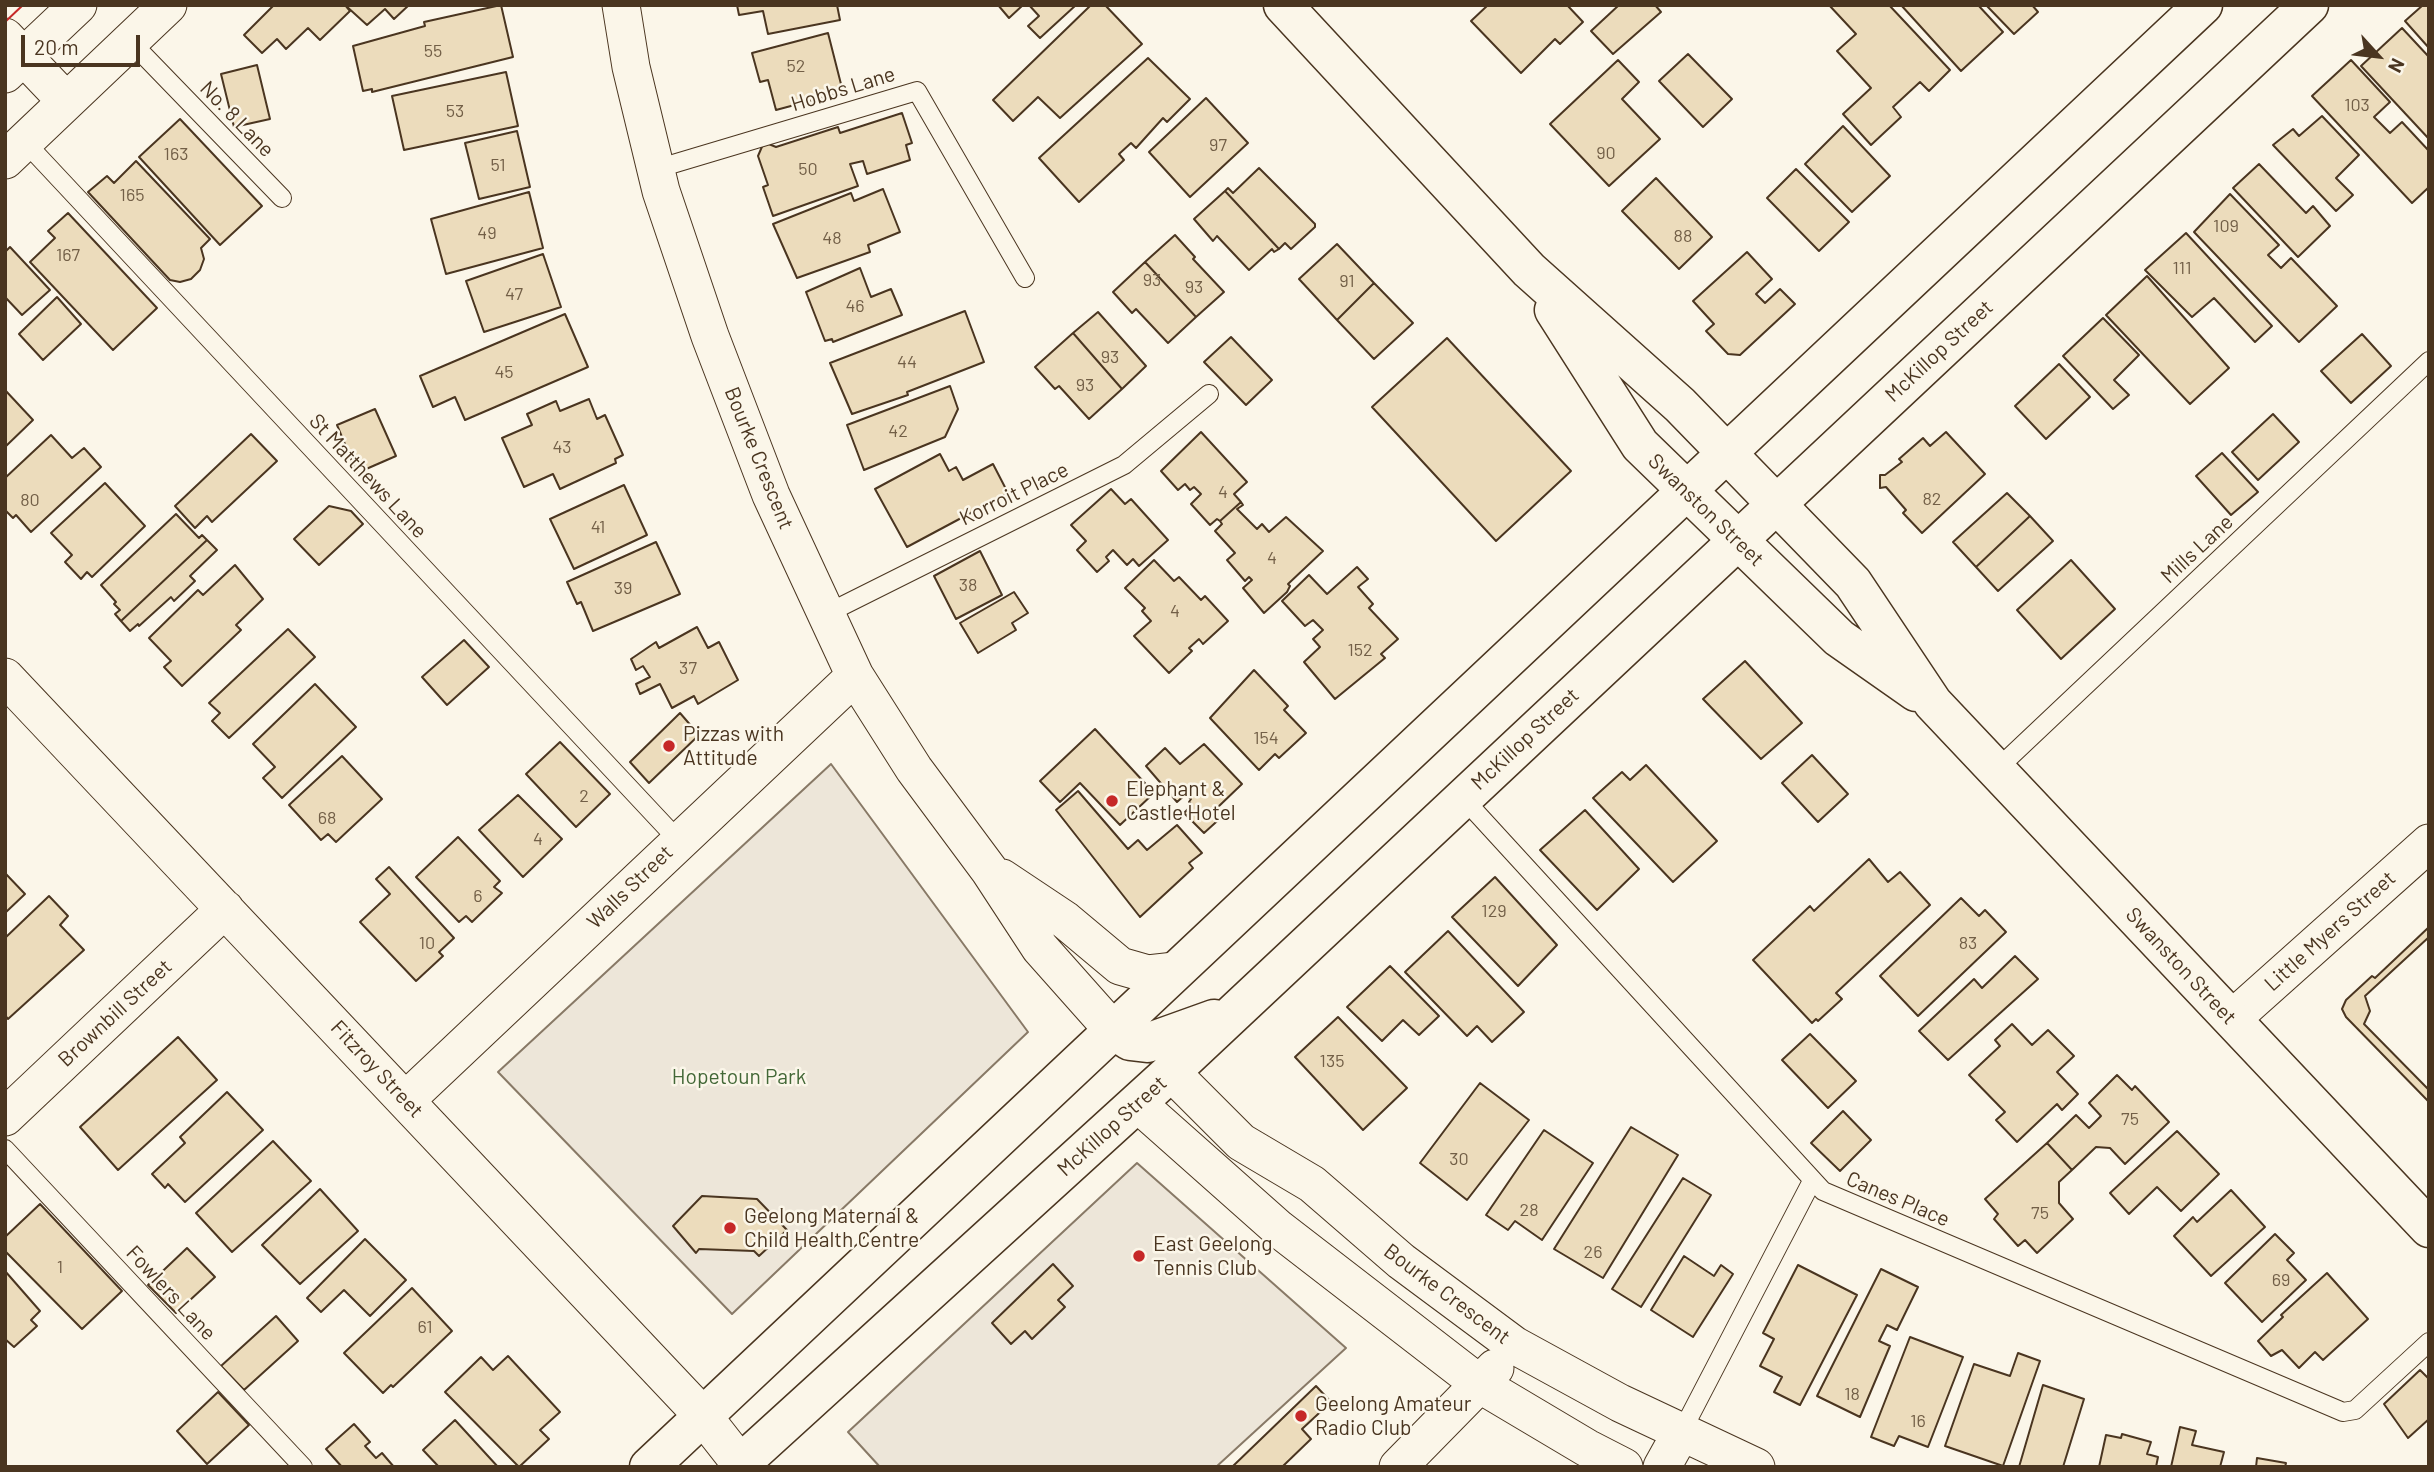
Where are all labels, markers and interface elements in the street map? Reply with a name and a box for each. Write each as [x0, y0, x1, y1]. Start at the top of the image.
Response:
scale bar [24, 21, 144, 65]
north arrow [2343, 21, 2413, 91]
text: 20 m [34, 34, 79, 59]
house number: 55 [424, 40, 442, 62]
house number: 52 [787, 55, 805, 77]
text: N [2384, 55, 2410, 77]
street label: Hobbs Lane [788, 61, 898, 117]
street label: No. 8 Lane [195, 76, 279, 162]
house number: 103 [2344, 94, 2370, 116]
house number: 53 [446, 100, 464, 122]
house number: 97 [1209, 134, 1227, 156]
house number: 90 [1596, 142, 1616, 164]
house number: 163 [164, 143, 188, 165]
house number: 51 [490, 154, 506, 176]
house number: 50 [798, 158, 818, 180]
house number: 165 [120, 184, 144, 206]
house number: 109 [2213, 215, 2239, 237]
house number: 49 [477, 222, 497, 244]
house number: 88 [1674, 225, 1692, 247]
house number: 48 [822, 227, 842, 249]
house number: 167 [56, 244, 80, 266]
house number: 111 [2172, 257, 2192, 279]
house number: 93 [1143, 269, 1161, 291]
house number: 91 [1339, 270, 1355, 292]
house number: 93 [1185, 276, 1203, 298]
house number: 47 [505, 283, 523, 305]
house number: 46 [845, 295, 865, 317]
street label: McKillop Street [1880, 295, 1998, 407]
house number: 93 [1101, 346, 1119, 368]
house number: 44 [897, 351, 917, 373]
house number: 45 [494, 361, 514, 383]
house number: 93 [1076, 374, 1094, 396]
street label: Bourke Crescent [719, 383, 799, 533]
street label: St Matthews Lane [304, 409, 432, 543]
house number: 42 [888, 420, 908, 442]
house number: 43 [552, 436, 572, 458]
street label: Swanston Street [1643, 449, 1769, 571]
street label: Korroit Place [956, 457, 1072, 531]
house number: 4 [1218, 481, 1228, 503]
house number: 82 [1922, 488, 1942, 510]
house number: 80 [20, 489, 40, 511]
street label: Mills Lane [2156, 509, 2238, 589]
house number: 41 [591, 516, 605, 538]
house number: 4 [1267, 547, 1277, 569]
house number: 38 [959, 574, 977, 596]
house number: 39 [614, 577, 632, 599]
house number: 4 [1170, 600, 1180, 622]
house number: 152 [1347, 639, 1373, 661]
house number: 37 [679, 657, 697, 679]
street label: McKillop Street [1466, 683, 1584, 795]
place label: Pizzas with Attitude [683, 721, 784, 771]
house number: 154 [1253, 727, 1279, 749]
marker: Pizzas with Attitude [661, 738, 677, 754]
place label: Elephant & Castle Hotel [1126, 776, 1236, 826]
house number: 2 [579, 785, 589, 807]
marker: Elephant & Castle Hotel [1104, 793, 1120, 809]
house number: 68 [318, 807, 336, 829]
house number: 4 [533, 828, 543, 850]
street label: Walls Street [582, 840, 678, 934]
street label: Little Myers Street [2259, 866, 2401, 996]
house number: 6 [473, 885, 483, 907]
house number: 129 [1481, 900, 1507, 922]
street label: Swanston Street [2120, 902, 2242, 1030]
house number: 10 [419, 932, 435, 954]
house number: 83 [1959, 932, 1977, 954]
street label: Brownbill Street [53, 954, 177, 1072]
street label: Fitzroy Street [325, 1015, 429, 1123]
house number: 135 [1320, 1050, 1344, 1072]
park label: Hopetoun Park [672, 1064, 806, 1090]
street label: McKillop Street [1052, 1070, 1172, 1182]
house number: 75 [2121, 1108, 2139, 1130]
house number: 30 [1449, 1148, 1469, 1170]
street label: Canes Place [1843, 1166, 1953, 1232]
house number: 28 [1519, 1199, 1539, 1221]
house number: 75 [2031, 1202, 2049, 1224]
place label: Geelong Maternal & Child Health Centre [744, 1203, 919, 1253]
marker: Geelong Maternal & Child Health Centre [722, 1220, 738, 1236]
place label: East Geelong Tennis Club [1153, 1231, 1272, 1281]
street label: Bourke Crescent [1379, 1238, 1515, 1350]
street label: Fowlers Lane [121, 1240, 221, 1346]
house number: 26 [1584, 1241, 1602, 1263]
marker: East Geelong Tennis Club [1131, 1248, 1147, 1264]
house number: 1 [57, 1256, 63, 1278]
house number: 69 [2272, 1269, 2290, 1291]
house number: 61 [417, 1316, 433, 1338]
house number: 18 [1844, 1383, 1860, 1405]
place label: Geelong Amateur Radio Club [1315, 1391, 1471, 1441]
marker: Geelong Amateur Radio Club [1293, 1408, 1309, 1424]
house number: 16 [1910, 1410, 1926, 1432]

